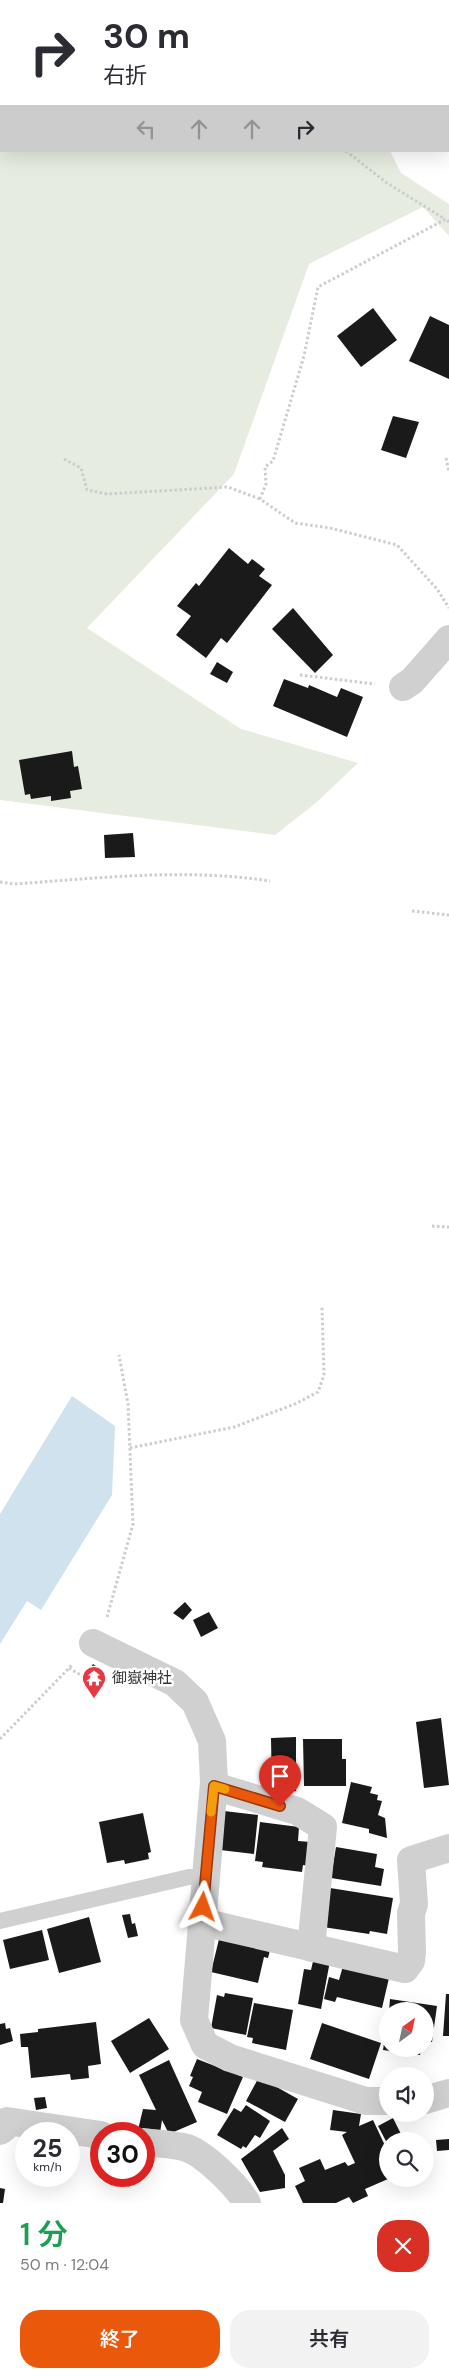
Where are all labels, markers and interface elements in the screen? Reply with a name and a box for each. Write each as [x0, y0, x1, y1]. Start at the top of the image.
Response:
text: 30 m [103, 13, 190, 59]
icon: right [20, 20, 85, 85]
text: 右折 [103, 61, 147, 90]
icon: left [132, 115, 160, 143]
icon: ahead [185, 115, 213, 143]
icon: ahead [238, 115, 266, 143]
icon: right [291, 115, 319, 143]
temple icon: 御嶽神社 [81, 1665, 107, 1699]
place label: 御嶽神社 [112, 1668, 172, 1688]
pin [259, 1755, 301, 1806]
icon: arrive [266, 1762, 294, 1790]
position arrow [176, 1880, 228, 1932]
north arrow [379, 2002, 434, 2058]
map controls [379, 2002, 434, 2187]
button: sound [379, 2067, 434, 2122]
speed limit sign: 30 [90, 2122, 155, 2187]
text: 25 [33, 2132, 62, 2165]
button: search [379, 2132, 434, 2187]
text: km/h [33, 2159, 62, 2175]
text: 1 分 [20, 2215, 68, 2254]
button: close [377, 2220, 429, 2272]
text: 50 m · 12:04 [20, 2254, 109, 2275]
button: 終了 [20, 2310, 220, 2368]
button: 共有 [230, 2310, 429, 2368]

